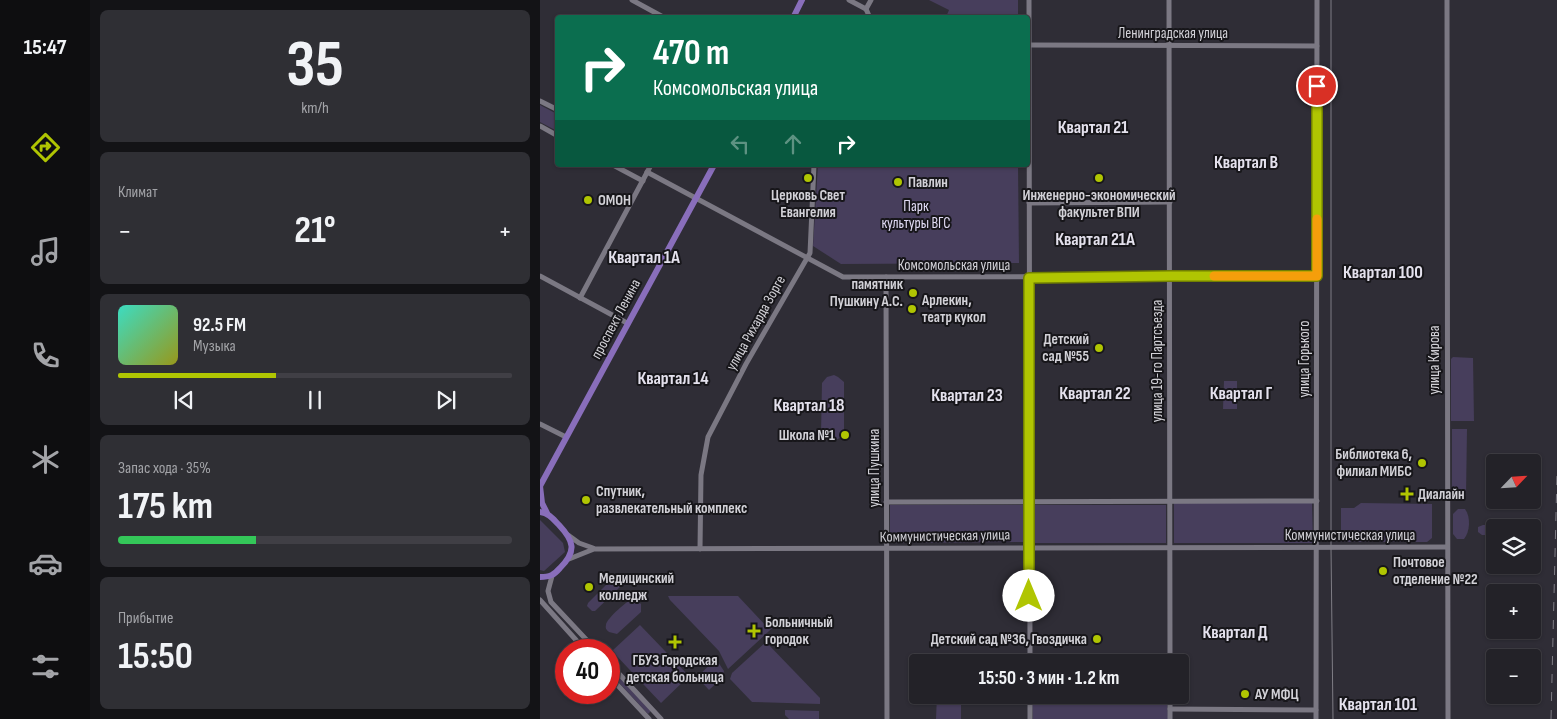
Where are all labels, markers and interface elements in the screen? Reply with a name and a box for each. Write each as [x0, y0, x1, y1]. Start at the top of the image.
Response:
street label: Ленинградская улица [1118, 24, 1228, 43]
text: 35 [286, 27, 344, 105]
text: 470 m [653, 32, 729, 75]
text: 15:47 [24, 34, 66, 61]
icon: right [570, 35, 635, 100]
pin [1296, 65, 1338, 107]
icon: arrive [1303, 72, 1331, 100]
text: Комсомольская улица [653, 75, 818, 102]
text: km/h [301, 99, 329, 118]
district label: Квартал 21 [1058, 117, 1128, 138]
icon: directions [28, 130, 63, 165]
icon: left [726, 130, 754, 158]
icon: ahead [779, 130, 807, 158]
icon: right [832, 130, 860, 158]
district label: Квартал В [1214, 152, 1279, 173]
marker: Церковь Свет Евангелия [802, 172, 814, 184]
marker: Инженерно-экономический факультет ВПИ [1093, 172, 1105, 184]
place label: Павлин [908, 173, 948, 192]
marker: Павлин [892, 176, 904, 188]
text: Климат [118, 183, 158, 202]
place label: Церковь Свет Евангелия [771, 186, 845, 222]
place label: Инженерно-экономический факультет ВПИ [1022, 186, 1176, 222]
place label: ОМОН [598, 191, 631, 210]
marker: ОМОН [582, 194, 594, 206]
park label: Парк культуры ВГС [881, 197, 951, 233]
text: 21° [294, 208, 336, 253]
text: − [118, 215, 132, 248]
text: + [498, 215, 512, 248]
district label: Квартал 21А [1055, 229, 1135, 250]
icon: music [28, 234, 63, 269]
district label: Квартал 1А [608, 247, 680, 268]
street label: Комсомольская улица [898, 256, 1011, 275]
district label: Квартал 100 [1343, 262, 1423, 283]
street label: улица Рихарда Зорге [722, 272, 790, 374]
place label: памятник Пушкину А.С. [830, 275, 904, 311]
street label: проспект Ленина [587, 276, 645, 362]
marker: памятник Пушкину А.С. [907, 287, 919, 299]
place label: Арлекин, театр кукол [921, 291, 986, 327]
street label: улица 19-го Партсъезда [1148, 300, 1167, 422]
marker: Арлекин, театр кукол [906, 303, 918, 315]
text: 92.5 FM [193, 314, 246, 337]
street label: улица Горького [1295, 320, 1314, 398]
street label: улица Кирова [1425, 325, 1444, 395]
place label: Детский сад №55 [1042, 330, 1089, 366]
text: Музыка [193, 337, 236, 356]
icon: phone [28, 338, 63, 373]
marker: Детский сад №55 [1093, 342, 1105, 354]
district label: Квартал 14 [637, 368, 709, 389]
district label: Квартал 22 [1059, 383, 1131, 404]
district label: Квартал Г [1210, 383, 1272, 404]
district label: Квартал 23 [931, 385, 1003, 406]
icon: previous [170, 386, 198, 414]
icon: pause [301, 386, 329, 414]
icon: next [432, 386, 460, 414]
district label: Квартал 18 [773, 395, 845, 416]
place label: Школа №1 [779, 426, 835, 445]
street label: улица Пушкина [865, 428, 884, 507]
marker: Школа №1 [839, 429, 851, 441]
icon: climate [28, 442, 63, 477]
place label: Библиотека 6, филиал МИБС [1335, 445, 1412, 481]
north arrow [1486, 454, 1541, 509]
map controls [1486, 454, 1541, 704]
marker: Библиотека 6, филиал МИБС [1416, 457, 1428, 469]
text: Запас хода · 35% [118, 459, 211, 478]
place label: Спутник, развлекательный комплекс [596, 482, 747, 518]
text: 175 km [118, 484, 213, 529]
place label: Диалайн [1418, 485, 1465, 504]
marker: Диалайн [1400, 487, 1414, 501]
marker: Спутник, развлекательный комплекс [580, 494, 592, 506]
button: layers [1486, 519, 1541, 574]
street label: Коммунистическая улица [880, 525, 1011, 547]
street label: Коммунистическая улица [1285, 526, 1415, 545]
icon: car [28, 546, 63, 581]
place label: Почтовое отделение №22 [1393, 553, 1478, 589]
marker: Почтовое отделение №22 [1377, 565, 1389, 577]
place label: Медицинский колледж [599, 569, 674, 605]
position arrow [1002, 569, 1054, 621]
marker: Медицинский колледж [583, 581, 595, 593]
button: + [1486, 584, 1541, 639]
text: Прибытие [118, 609, 173, 628]
place label: Больничный городок [765, 613, 833, 649]
district label: Квартал Д [1202, 622, 1268, 643]
marker: Больничный городок [747, 624, 761, 638]
place label: Детский сад №36, Гвоздичка [931, 630, 1087, 649]
marker: Детский сад №36, Гвоздичка [1091, 633, 1103, 645]
text: 15:50 [118, 634, 193, 679]
marker: ГБУЗ Городская детская больница [668, 635, 682, 649]
speed limit sign: 40 [555, 639, 620, 704]
icon: filters [28, 649, 63, 684]
button: − [1486, 649, 1541, 704]
place label: ГБУЗ Городская детская больница [626, 651, 724, 687]
text: 15:50 · 3 мин · 1.2 km [979, 667, 1119, 690]
place label: АУ МФЦ [1254, 685, 1299, 704]
marker: АУ МФЦ [1239, 688, 1251, 700]
district label: Квартал 101 [1339, 694, 1417, 715]

